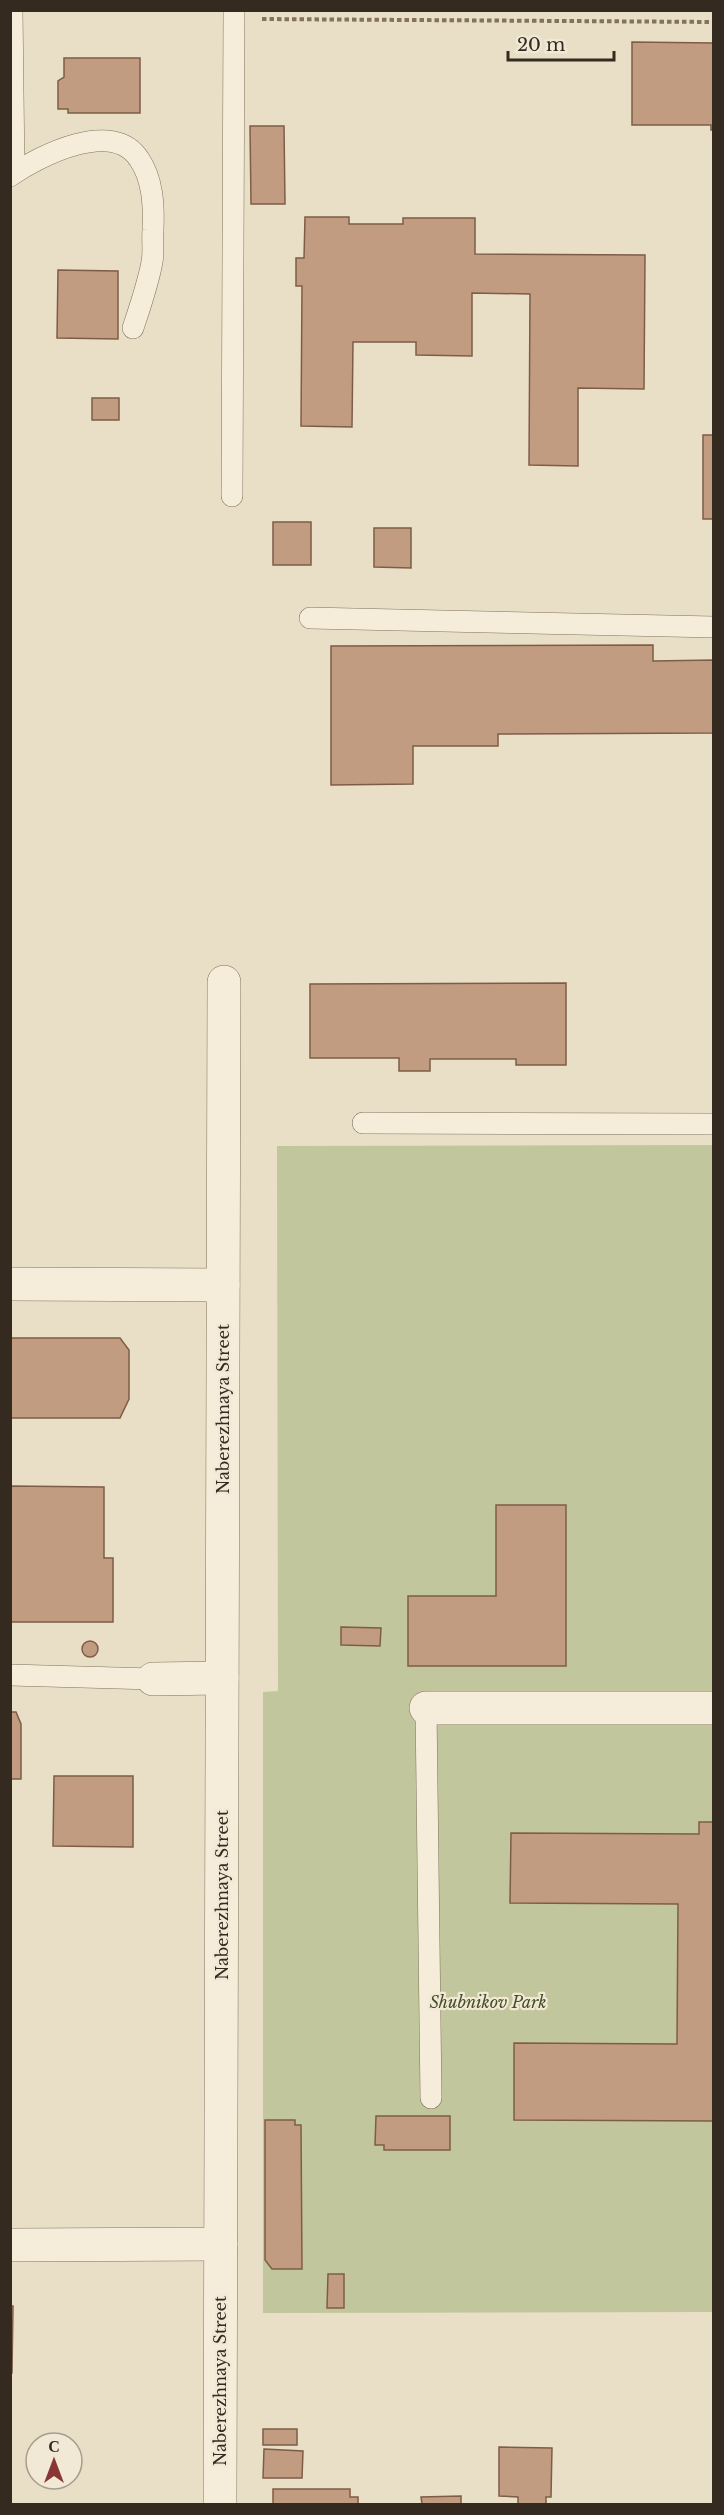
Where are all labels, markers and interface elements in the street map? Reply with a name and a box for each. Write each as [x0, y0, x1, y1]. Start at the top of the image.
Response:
scale bar [508, 24, 614, 62]
text: 20 m [517, 34, 565, 56]
street label: Naberezhnaya Street [213, 1324, 233, 1494]
street label: Naberezhnaya Street [212, 1810, 232, 1980]
park label: Shubnikov Park [429, 1992, 547, 2012]
street label: Naberezhnaya Street [210, 2296, 230, 2466]
north arrow [24, 2431, 84, 2491]
text: С [48, 2436, 60, 2456]

